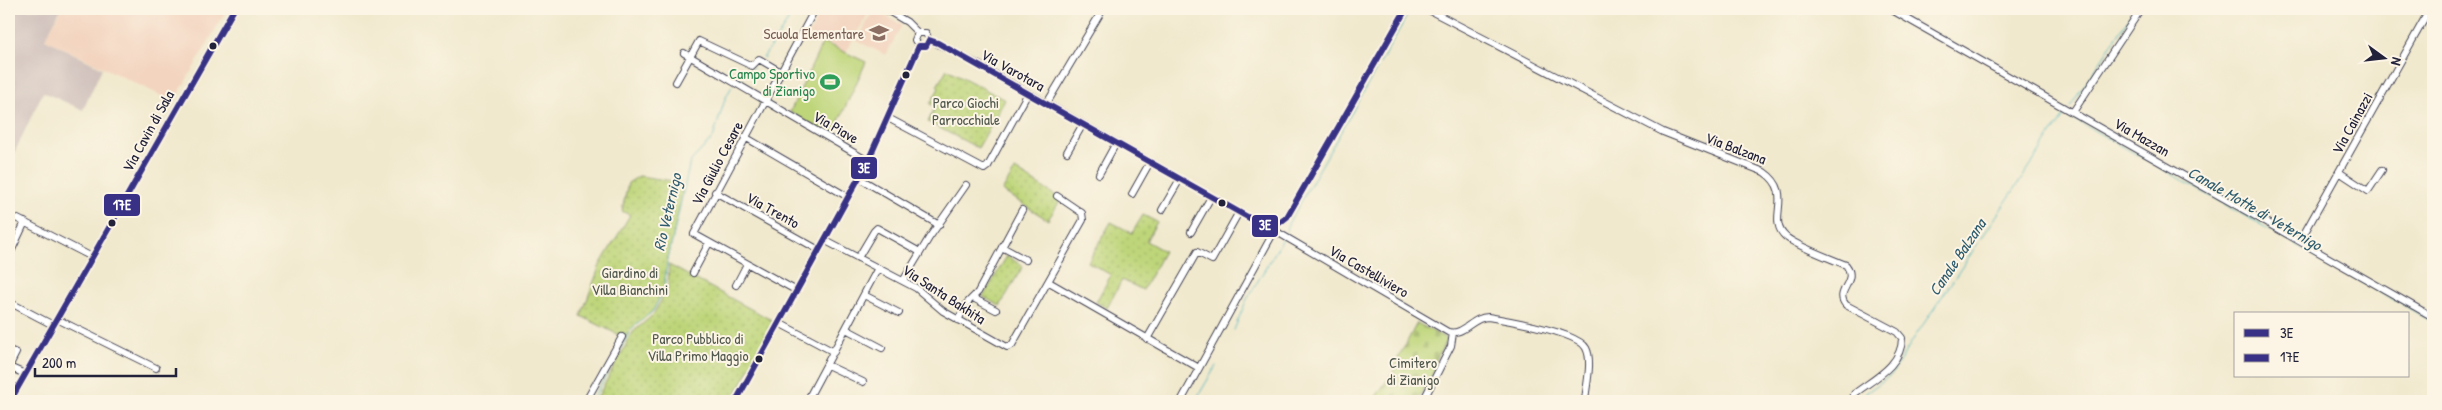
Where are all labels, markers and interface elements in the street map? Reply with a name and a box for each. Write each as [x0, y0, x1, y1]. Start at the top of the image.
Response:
school or university icon: Scuola Elementare [868, 22, 890, 44]
place label: Scuola Elementare [764, 23, 864, 44]
north arrow [2360, 32, 2410, 82]
unlabelled marker [208, 41, 218, 51]
street label: Via Varotara [977, 44, 1049, 96]
text: N [2387, 55, 2407, 68]
place label: Campo Sportivo di Zianigo [729, 63, 815, 101]
unlabelled marker [901, 70, 911, 80]
sports icon: Campo Sportivo di Zianigo [819, 71, 841, 93]
street label: Via Cavin di Sala [117, 86, 179, 175]
street label: Via Cainazzi [2326, 88, 2378, 158]
park label: Parco Giochi Parrocchiale [932, 92, 1000, 130]
street label: Via Piave [809, 106, 863, 148]
street label: Via Mazzan [2110, 113, 2174, 162]
street label: Via Giulio Cesare [686, 117, 748, 209]
street label: Via Balzana [1703, 127, 1770, 169]
line badge: 3E [850, 156, 878, 180]
text: 3E [858, 158, 871, 177]
water label: Canale Motte di Veternigo [2184, 161, 2327, 256]
water label: Rio Veternigo [647, 170, 687, 253]
street label: Via Trento [743, 187, 803, 233]
line badge: 17E [103, 193, 141, 217]
text: 17E [113, 195, 132, 214]
unlabelled marker [1217, 198, 1227, 208]
water label: Canale Balzana [1923, 213, 1992, 300]
line badge: 3E [1251, 214, 1279, 238]
text: 3E [1259, 215, 1272, 234]
unlabelled marker [107, 218, 117, 228]
street label: Via Castelliviero [1325, 240, 1413, 302]
street label: Via Santa Bakhita [898, 259, 990, 329]
park label: Giardino di Villa Bianchini [592, 262, 668, 300]
legend [2234, 312, 2410, 378]
text: 3E [2280, 322, 2294, 343]
park label: Parco Pubblico di Villa Primo Maggio [647, 328, 749, 366]
scale bar [35, 345, 176, 377]
text: 17E [2280, 346, 2300, 367]
text: 200 m [42, 352, 76, 373]
park label: Cimitero di Zianigo [1387, 352, 1439, 390]
unlabelled marker [754, 354, 764, 364]

